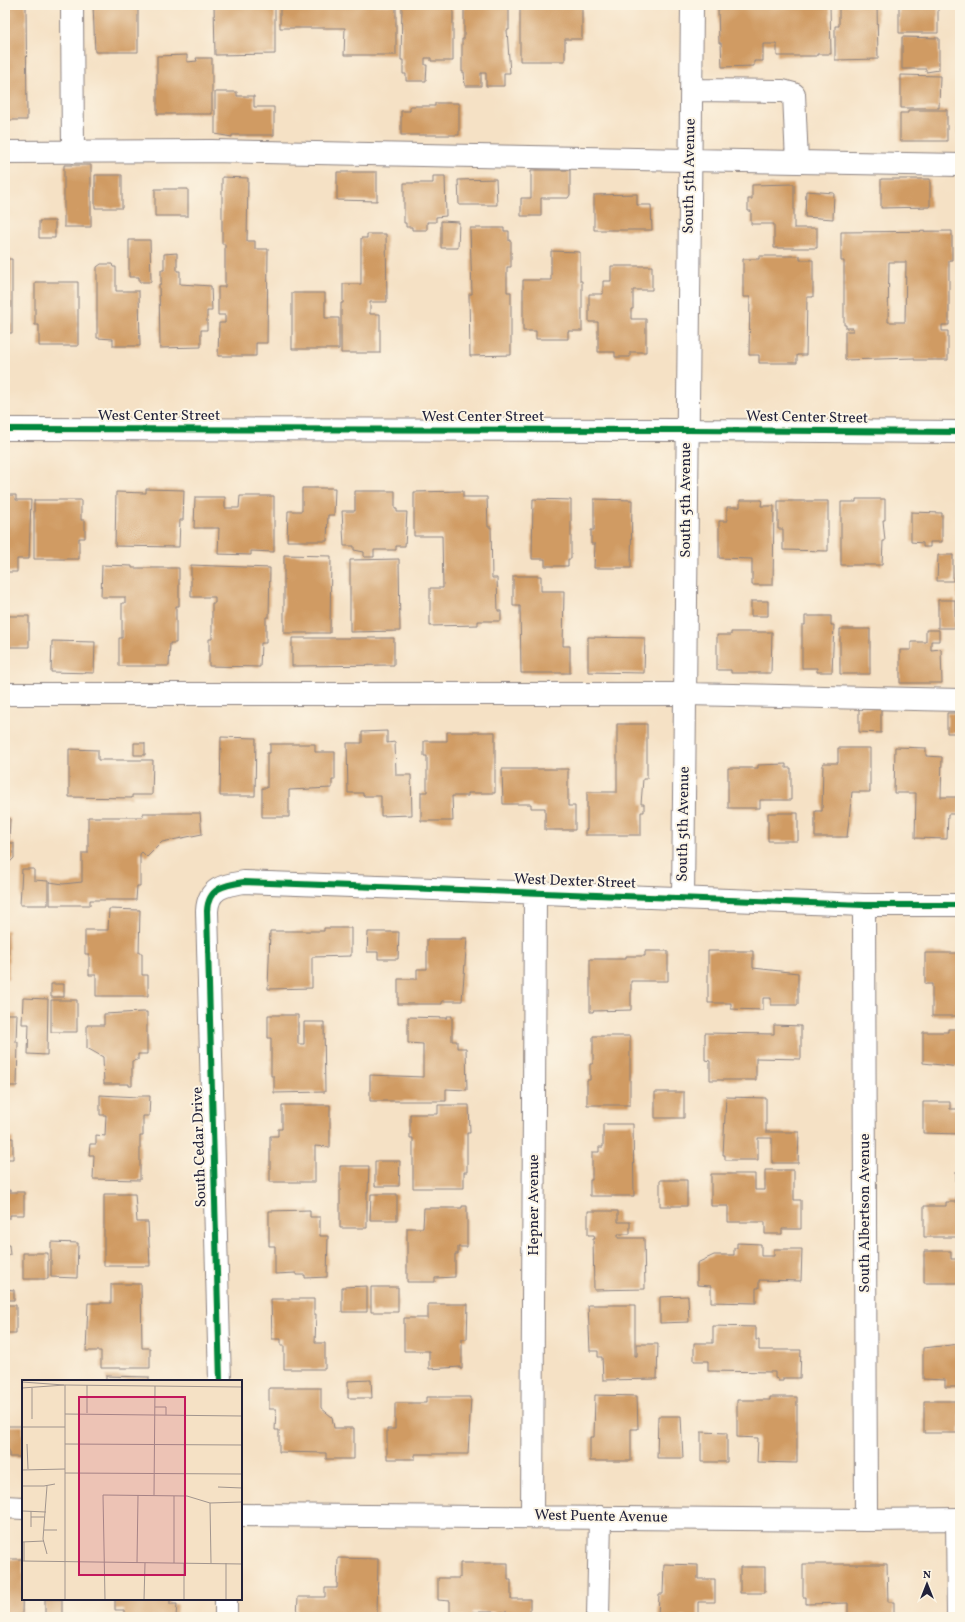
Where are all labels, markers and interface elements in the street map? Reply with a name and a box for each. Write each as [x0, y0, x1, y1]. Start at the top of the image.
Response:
street label: South 5th Avenue [678, 118, 702, 234]
street label: West Center Street [98, 406, 220, 427]
street label: West Center Street [746, 406, 868, 430]
street label: West Center Street [422, 407, 544, 428]
street label: South 5th Avenue [676, 442, 697, 558]
street label: South 5th Avenue [672, 766, 696, 882]
street label: West Dexter Street [513, 869, 637, 895]
street label: South Cedar Drive [187, 1086, 213, 1208]
street label: South Albertson Avenue [855, 1133, 876, 1293]
street label: Hepner Avenue [524, 1154, 545, 1256]
inset map [22, 1380, 242, 1600]
street label: West Puente Avenue [534, 1505, 668, 1529]
north arrow [907, 1564, 947, 1604]
text: N [923, 1568, 931, 1583]

